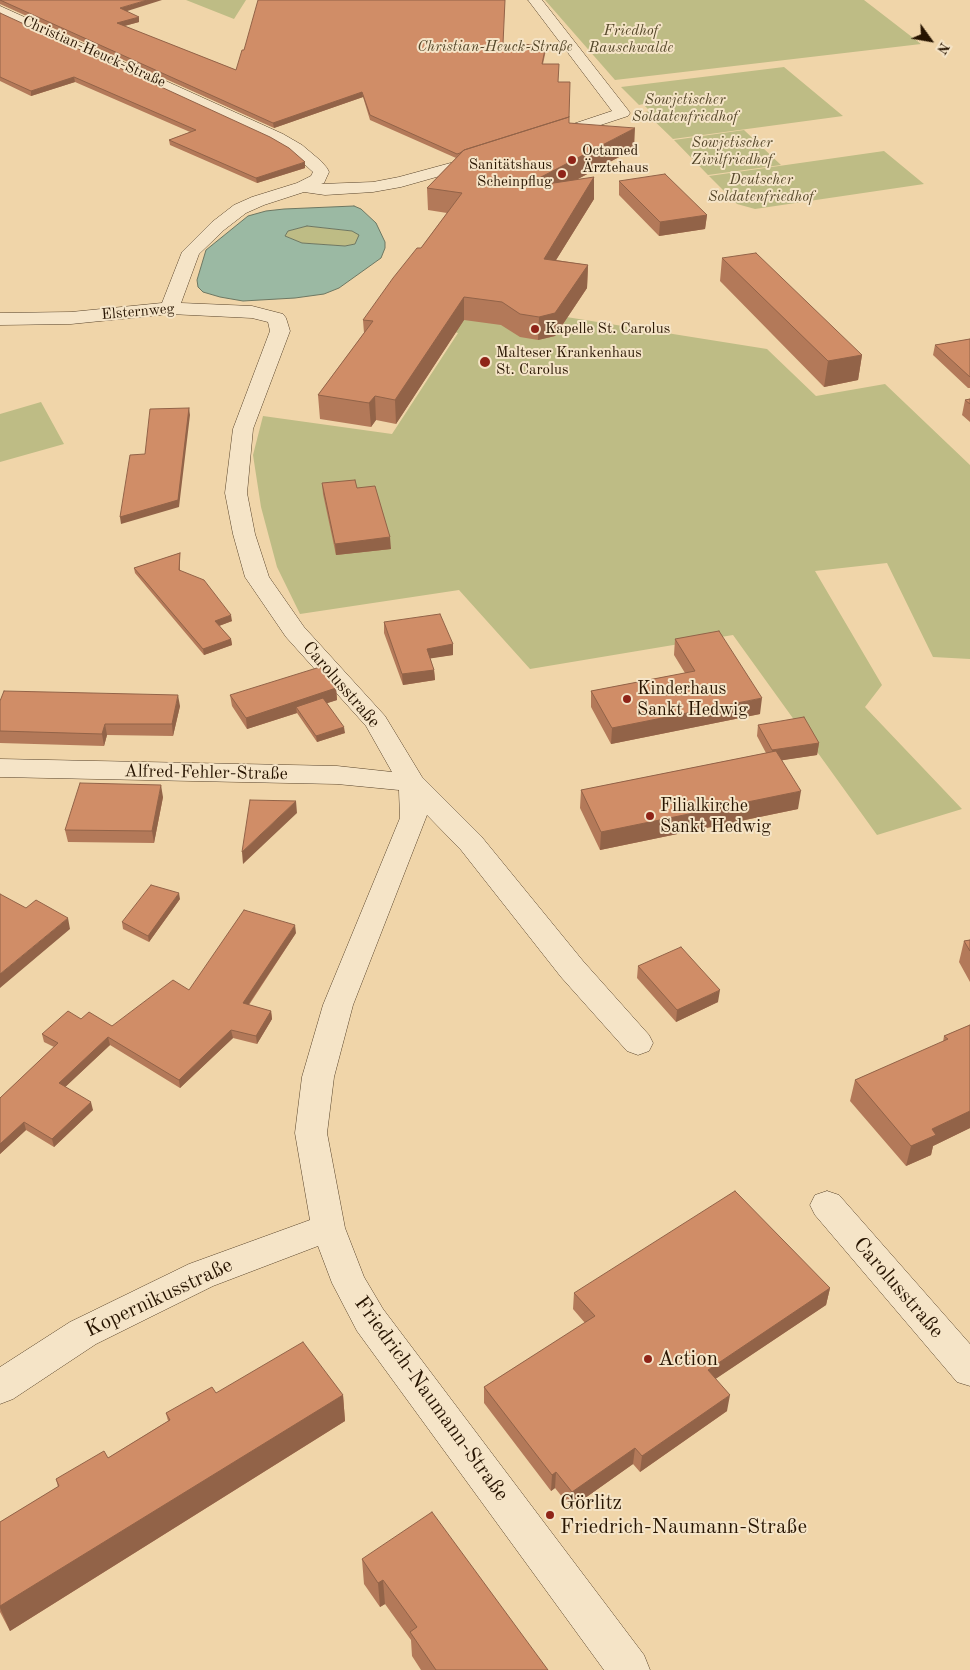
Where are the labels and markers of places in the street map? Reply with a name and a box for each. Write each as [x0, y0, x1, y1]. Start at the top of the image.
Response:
place label: Octamed Ärztehaus [582, 142, 648, 177]
marker: Octamed Ärztehaus [566, 154, 578, 166]
place label: Sanitätshaus Scheinpflug [469, 156, 552, 191]
marker: Sanitätshaus Scheinpflug [556, 168, 568, 180]
place label: Kapelle St. Carolus [545, 320, 670, 338]
marker: Kapelle St. Carolus [529, 323, 541, 335]
place label: Malteser Krankenhaus St. Carolus [496, 344, 642, 379]
marker: Malteser Krankenhaus St. Carolus [478, 355, 492, 369]
place label: Kinderhaus Sankt Hedwig [637, 678, 748, 721]
marker: Kinderhaus Sankt Hedwig [621, 693, 633, 705]
place label: Filialkirche Sankt Hedwig [660, 795, 771, 838]
marker: Filialkirche Sankt Hedwig [644, 810, 656, 822]
place label: Action [658, 1346, 718, 1372]
marker: Action [642, 1353, 654, 1365]
place label: Görlitz Friedrich-Naumann-Straße [560, 1490, 807, 1540]
marker: Görlitz Friedrich-Naumann-Straße [544, 1509, 556, 1521]

